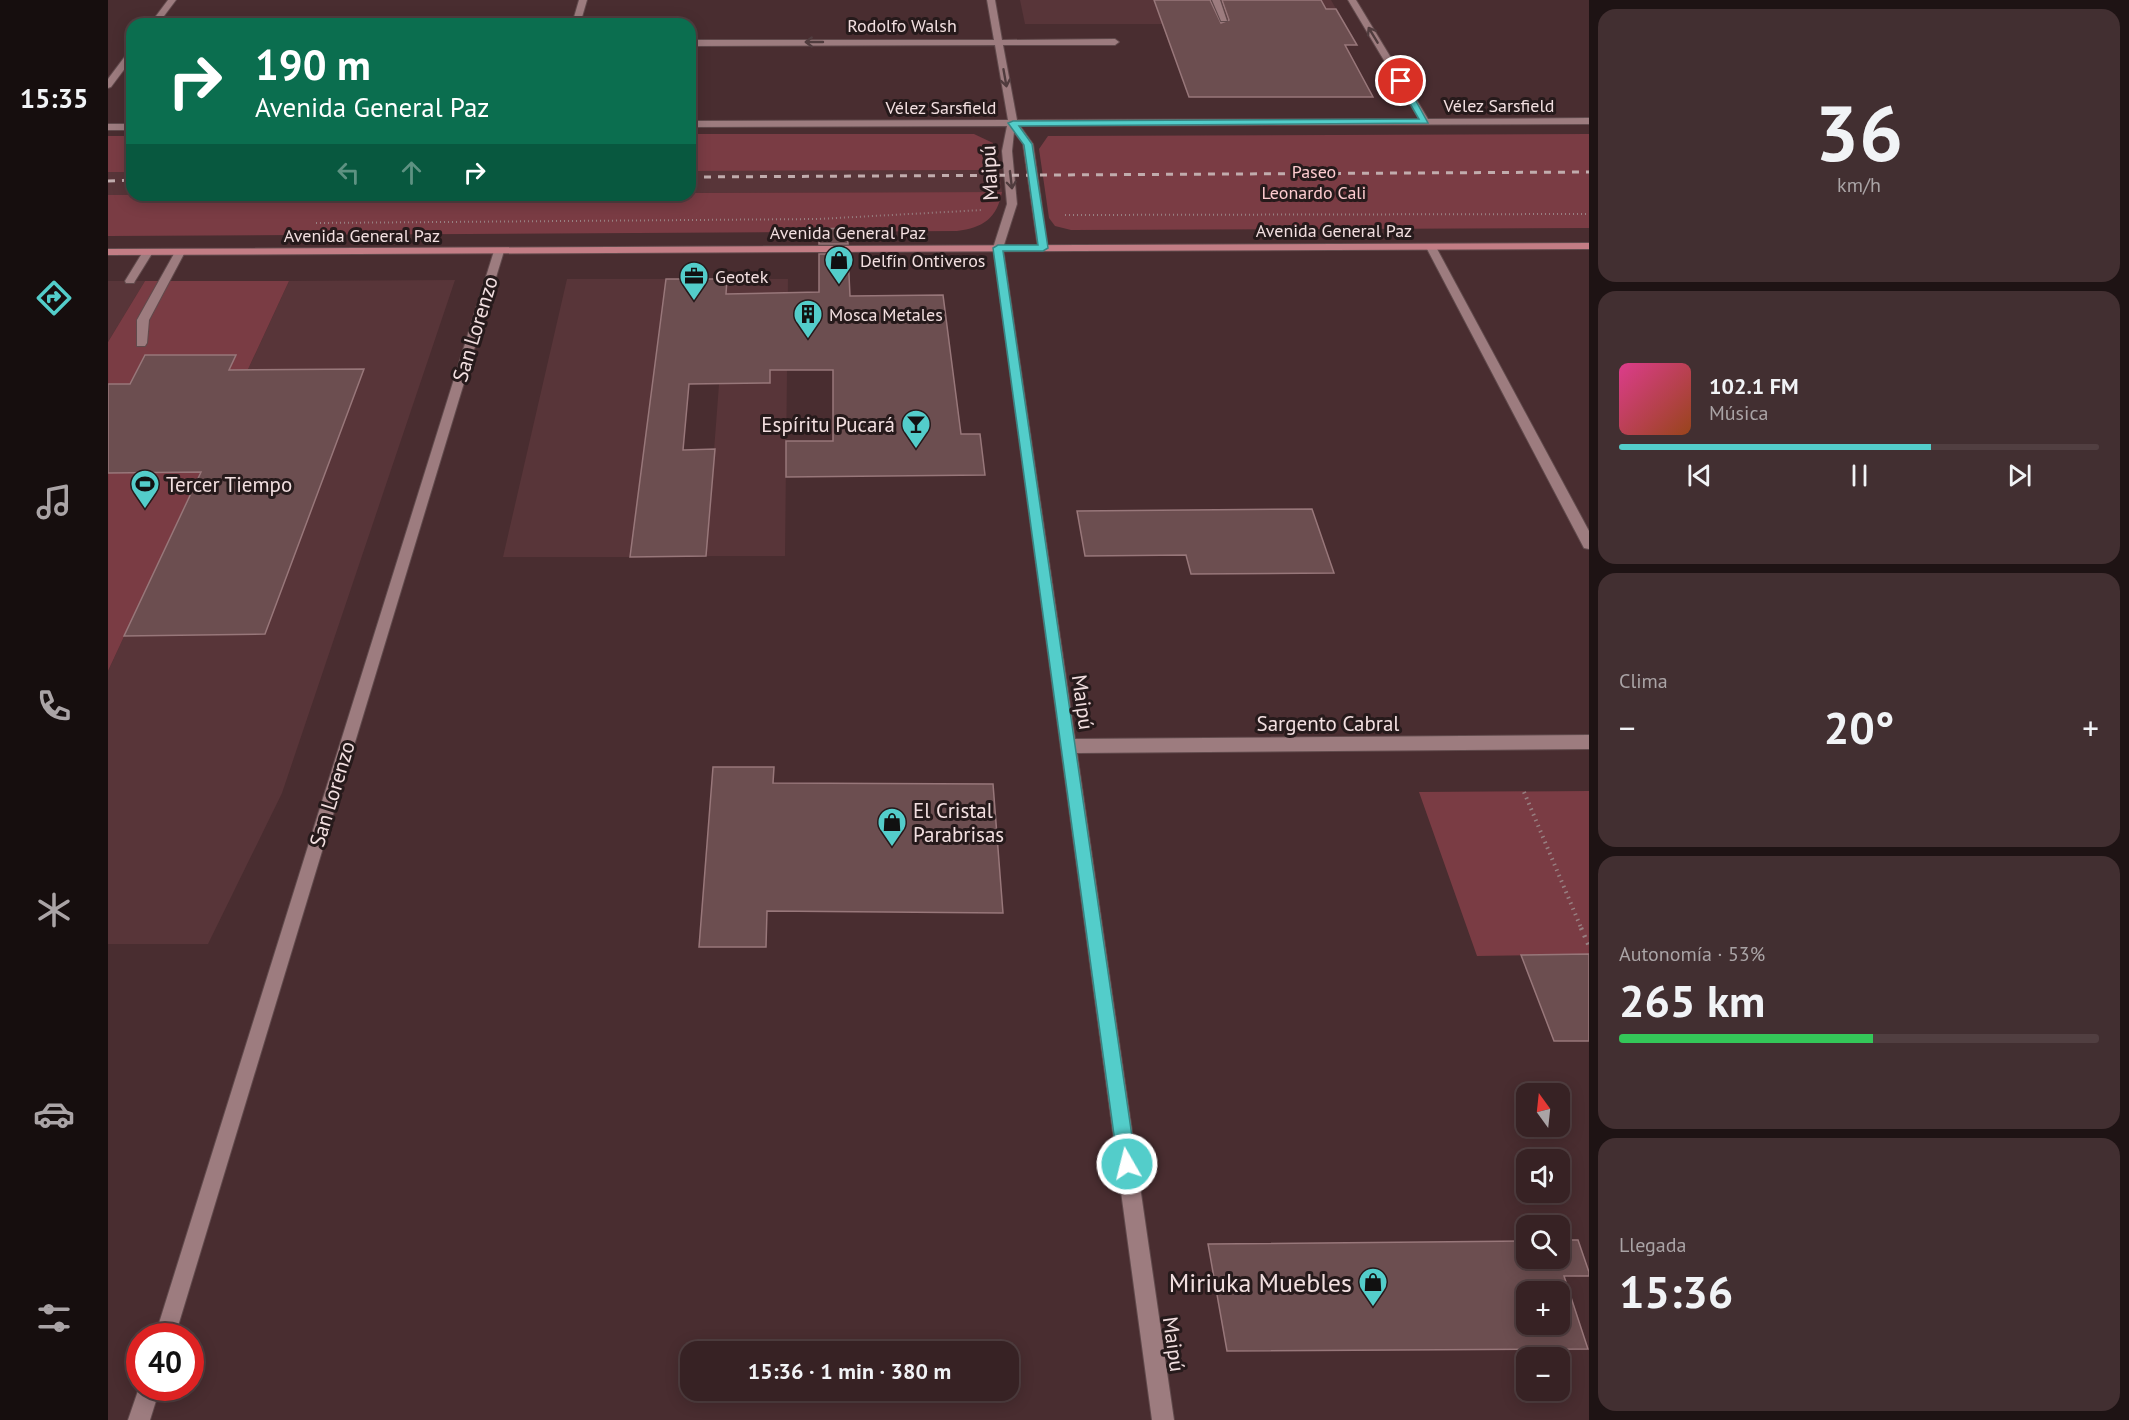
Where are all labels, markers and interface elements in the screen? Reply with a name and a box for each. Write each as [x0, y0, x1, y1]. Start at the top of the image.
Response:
street label: Rodolfo Walsh [847, 14, 957, 37]
one-way arrow [1367, 27, 1379, 44]
one-way arrow [804, 36, 824, 48]
text: 190 m [255, 37, 371, 92]
icon: right [156, 42, 234, 120]
pin [1375, 55, 1426, 106]
icon: arrive [1384, 64, 1417, 97]
one-way arrow [1000, 68, 1011, 88]
text: 15:35 [20, 81, 88, 115]
text: 36 [1815, 82, 1903, 183]
text: Avenida General Paz [255, 90, 489, 124]
street label: Vélez Sarsfield [1443, 94, 1554, 117]
street label: Vélez Sarsfield [885, 96, 996, 119]
street label: Maipú [974, 145, 1004, 201]
icon: left [332, 156, 365, 189]
icon: ahead [395, 156, 428, 189]
icon: right [458, 156, 491, 189]
park label: Paseo Leonardo Cali [1262, 160, 1366, 204]
one-way arrow [1006, 170, 1017, 189]
text: km/h [1837, 172, 1881, 198]
street label: Avenida General Paz [1256, 219, 1412, 242]
street label: Avenida General Paz [770, 221, 926, 244]
street label: Avenida General Paz [284, 224, 440, 247]
shop icon: Delfín Ontiveros [823, 244, 855, 286]
place label: Delfín Ontiveros [860, 249, 985, 272]
office icon: Geotek [678, 260, 710, 302]
place label: Geotek [715, 265, 769, 288]
street label: San Lorenzo [446, 273, 504, 385]
icon: directions [33, 277, 75, 319]
building icon: Mosca Metales [792, 298, 824, 340]
place label: Mosca Metales [829, 303, 943, 326]
text: 102.1 FM [1709, 372, 1799, 400]
text: Música [1709, 400, 1768, 426]
bar icon: Espíritu Pucará [900, 408, 932, 450]
place label: Espíritu Pucará [761, 411, 895, 438]
icon: previous [1683, 459, 1716, 492]
icon: pause [1843, 459, 1876, 492]
icon: next [2003, 459, 2036, 492]
sports icon: Tercer Tiempo [129, 468, 161, 510]
place label: Tercer Tiempo [166, 471, 292, 498]
icon: music [33, 481, 75, 523]
text: Clima [1619, 668, 1668, 694]
street label: Maipú [1066, 673, 1100, 731]
icon: phone [33, 685, 75, 727]
text: 20° [1824, 698, 1894, 756]
text: − [1619, 706, 1636, 749]
text: + [2082, 706, 2099, 749]
street label: Sargento Cabral [1257, 710, 1399, 737]
street label: San Lorenzo [303, 738, 361, 850]
place label: El Cristal Parabrisas [913, 797, 1004, 848]
shop icon: El Cristal Parabrisas [876, 806, 908, 848]
icon: climate [33, 889, 75, 931]
text: Autonomía · 53% [1619, 941, 1765, 967]
text: 265 km [1619, 971, 1765, 1029]
north arrow [1516, 1083, 1570, 1137]
map controls [1516, 1083, 1570, 1401]
icon: car [33, 1093, 75, 1135]
position arrow [1095, 1132, 1159, 1196]
button: sound [1516, 1149, 1570, 1203]
button: search [1516, 1215, 1570, 1269]
text: Llegada [1619, 1232, 1686, 1258]
text: 15:36 [1619, 1262, 1733, 1320]
place label: Miriuka Muebles [1169, 1266, 1352, 1299]
shop icon: Miriuka Muebles [1357, 1266, 1389, 1308]
button: + [1516, 1281, 1570, 1335]
icon: filters [33, 1297, 75, 1339]
street label: Maipú [1157, 1315, 1191, 1373]
speed limit sign: 40 [126, 1323, 204, 1401]
button: − [1516, 1347, 1570, 1401]
text: 15:36 · 1 min · 380 m [748, 1357, 951, 1385]

